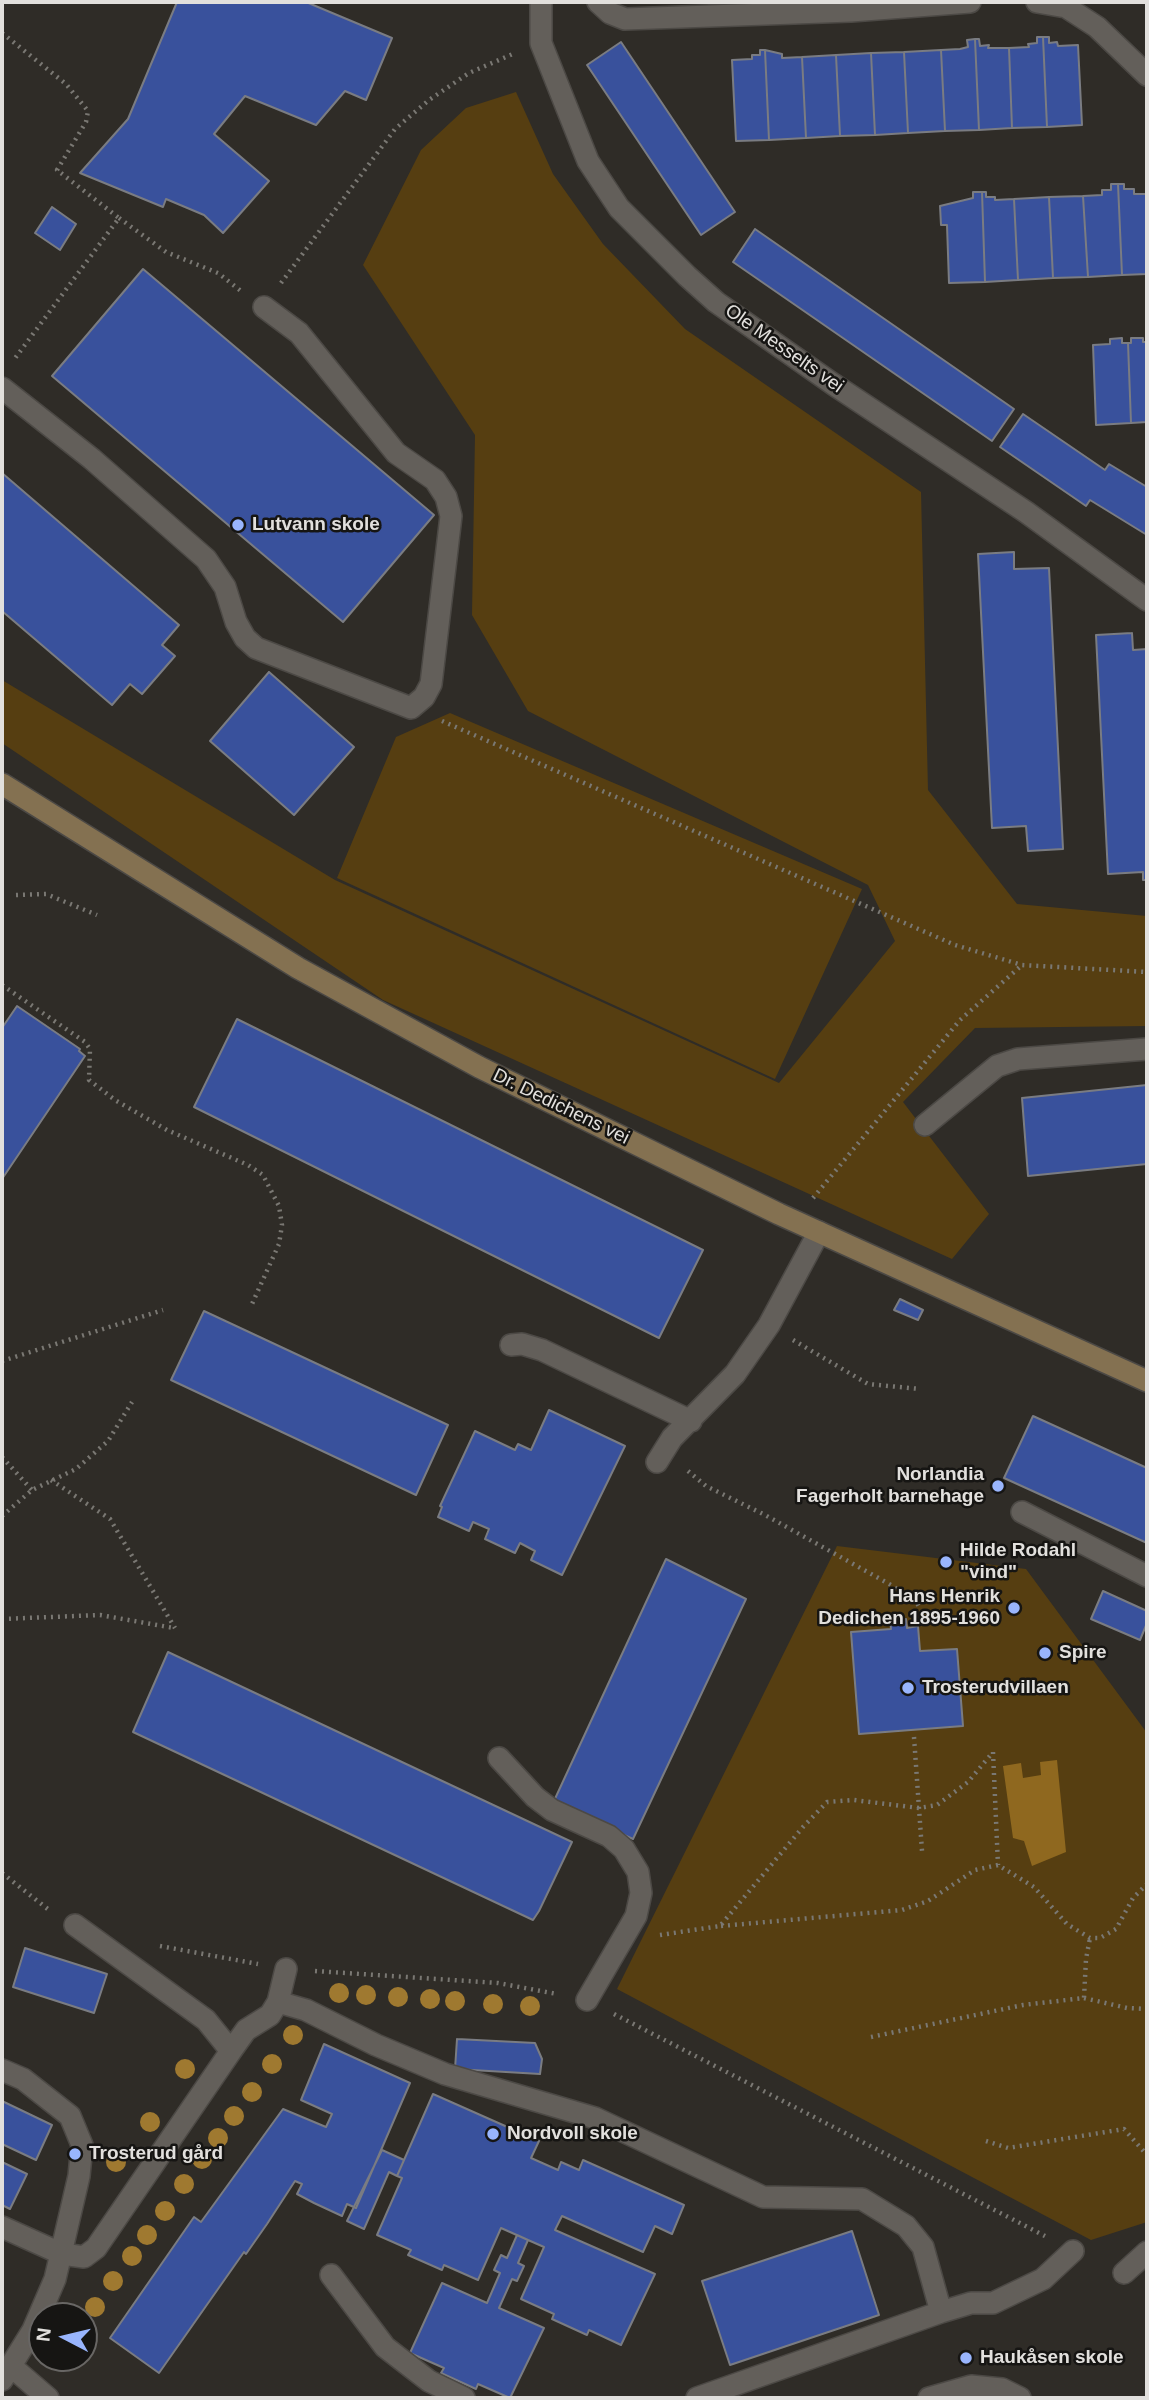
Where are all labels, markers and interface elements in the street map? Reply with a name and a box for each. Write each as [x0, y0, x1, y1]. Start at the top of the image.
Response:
street label: Ole Messelts vei [720, 300, 848, 398]
place label: Lutvann skole [252, 514, 380, 536]
marker: Lutvann skole [230, 517, 246, 533]
street label: Dr. Dedichens vei [489, 1064, 633, 1150]
place label: Norlandia Fagerholt barnehage [796, 1464, 984, 1508]
marker: Norlandia Fagerholt barnehage [990, 1478, 1006, 1494]
place label: Hilde Rodahl "vind" [960, 1540, 1076, 1584]
marker: Hilde Rodahl "vind" [938, 1554, 954, 1570]
place label: Hans Henrik Dedichen 1895-1960 [818, 1586, 1000, 1630]
marker: Hans Henrik Dedichen 1895-1960 [1006, 1600, 1022, 1616]
place label: Spire [1059, 1642, 1107, 1664]
marker: Spire [1037, 1645, 1053, 1661]
place label: Trosterudvillaen [922, 1677, 1069, 1699]
marker: Trosterudvillaen [900, 1680, 916, 1696]
place label: Nordvoll skole [507, 2123, 638, 2145]
marker: Nordvoll skole [485, 2126, 501, 2142]
place label: Trosterud gård [89, 2143, 223, 2165]
marker: Trosterud gård [67, 2146, 83, 2162]
north arrow [28, 2302, 98, 2372]
text: N [32, 2327, 55, 2343]
place label: Haukåsen skole [980, 2347, 1124, 2369]
marker: Haukåsen skole [958, 2350, 974, 2366]

